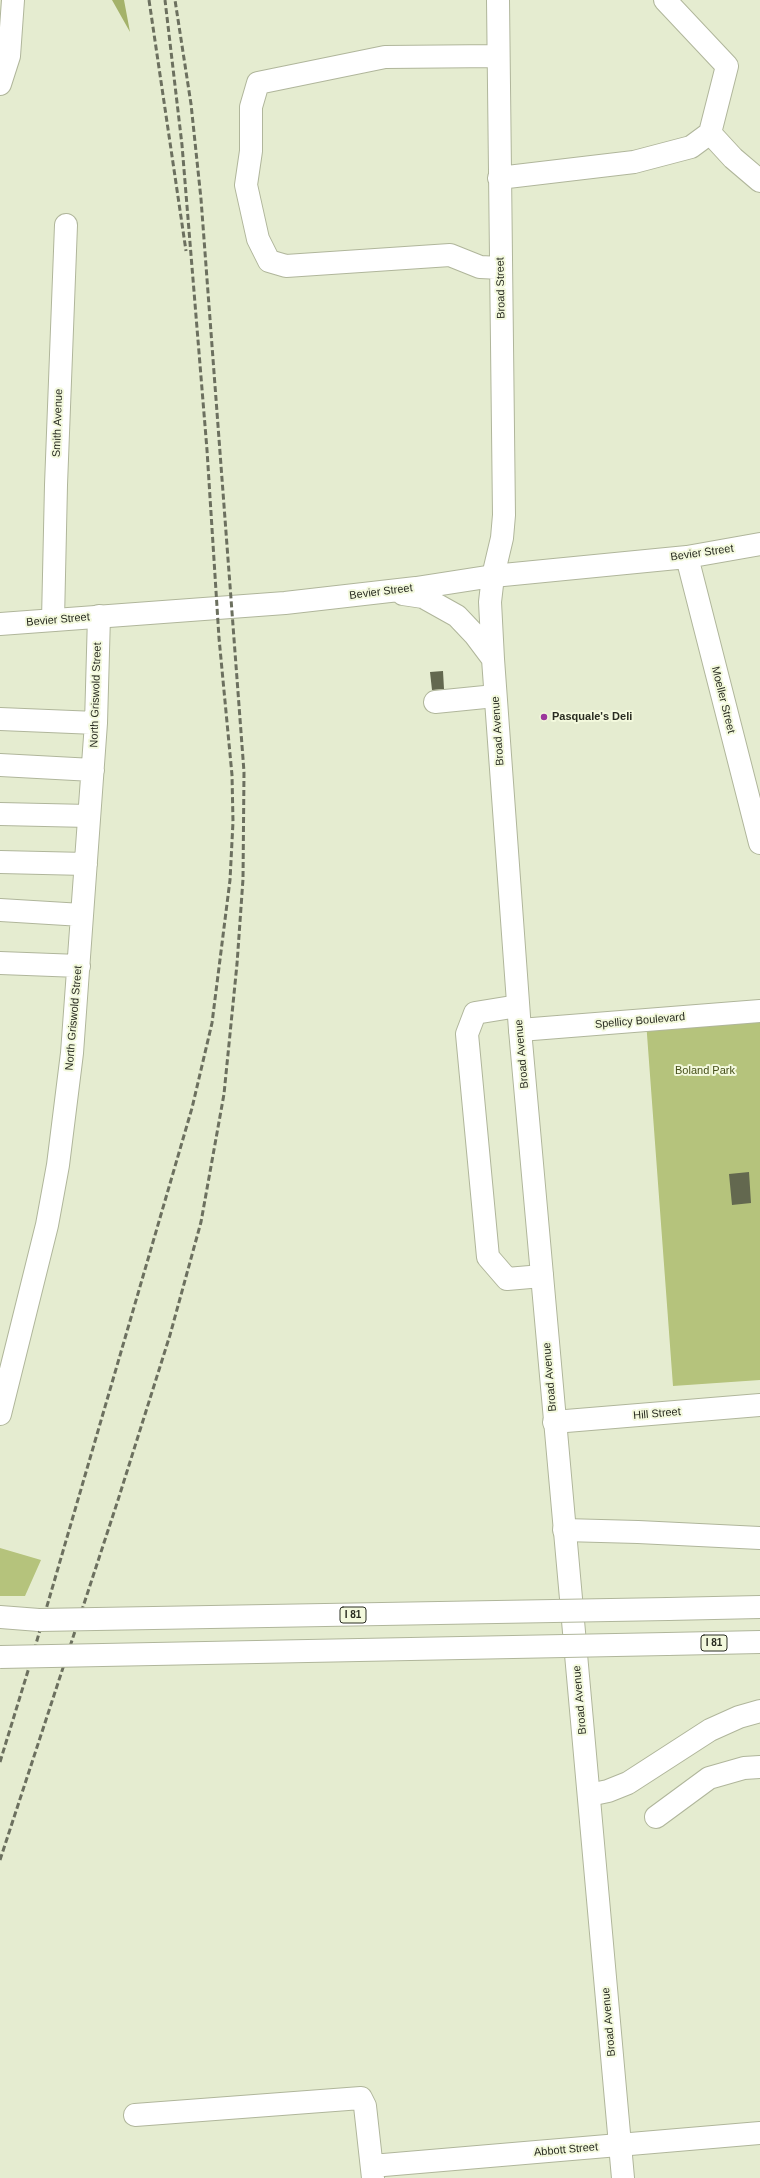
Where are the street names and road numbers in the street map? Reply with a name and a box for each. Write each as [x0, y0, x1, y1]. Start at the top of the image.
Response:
street label: Broad Street [494, 257, 508, 319]
street label: Smith Avenue [50, 389, 66, 457]
street label: Bevier Street [670, 542, 734, 564]
street label: Bevier Street [349, 582, 413, 602]
street label: Bevier Street [26, 611, 90, 629]
street label: North Griswold Street [88, 642, 104, 748]
street label: Moeller Street [708, 665, 738, 735]
street label: Broad Avenue [489, 696, 507, 766]
street label: North Griswold Street [63, 965, 85, 1071]
street label: Spellicy Boulevard [594, 1010, 686, 1032]
street label: Broad Avenue [512, 1019, 532, 1089]
street label: Broad Avenue [540, 1342, 560, 1412]
street label: Hill Street [633, 1405, 681, 1423]
road number: I 81 [340, 1607, 366, 1623]
road number: I 81 [701, 1635, 727, 1651]
street label: Broad Avenue [570, 1665, 590, 1735]
street label: Broad Avenue [599, 1987, 619, 2057]
street label: Abbott Street [533, 2141, 599, 2159]

